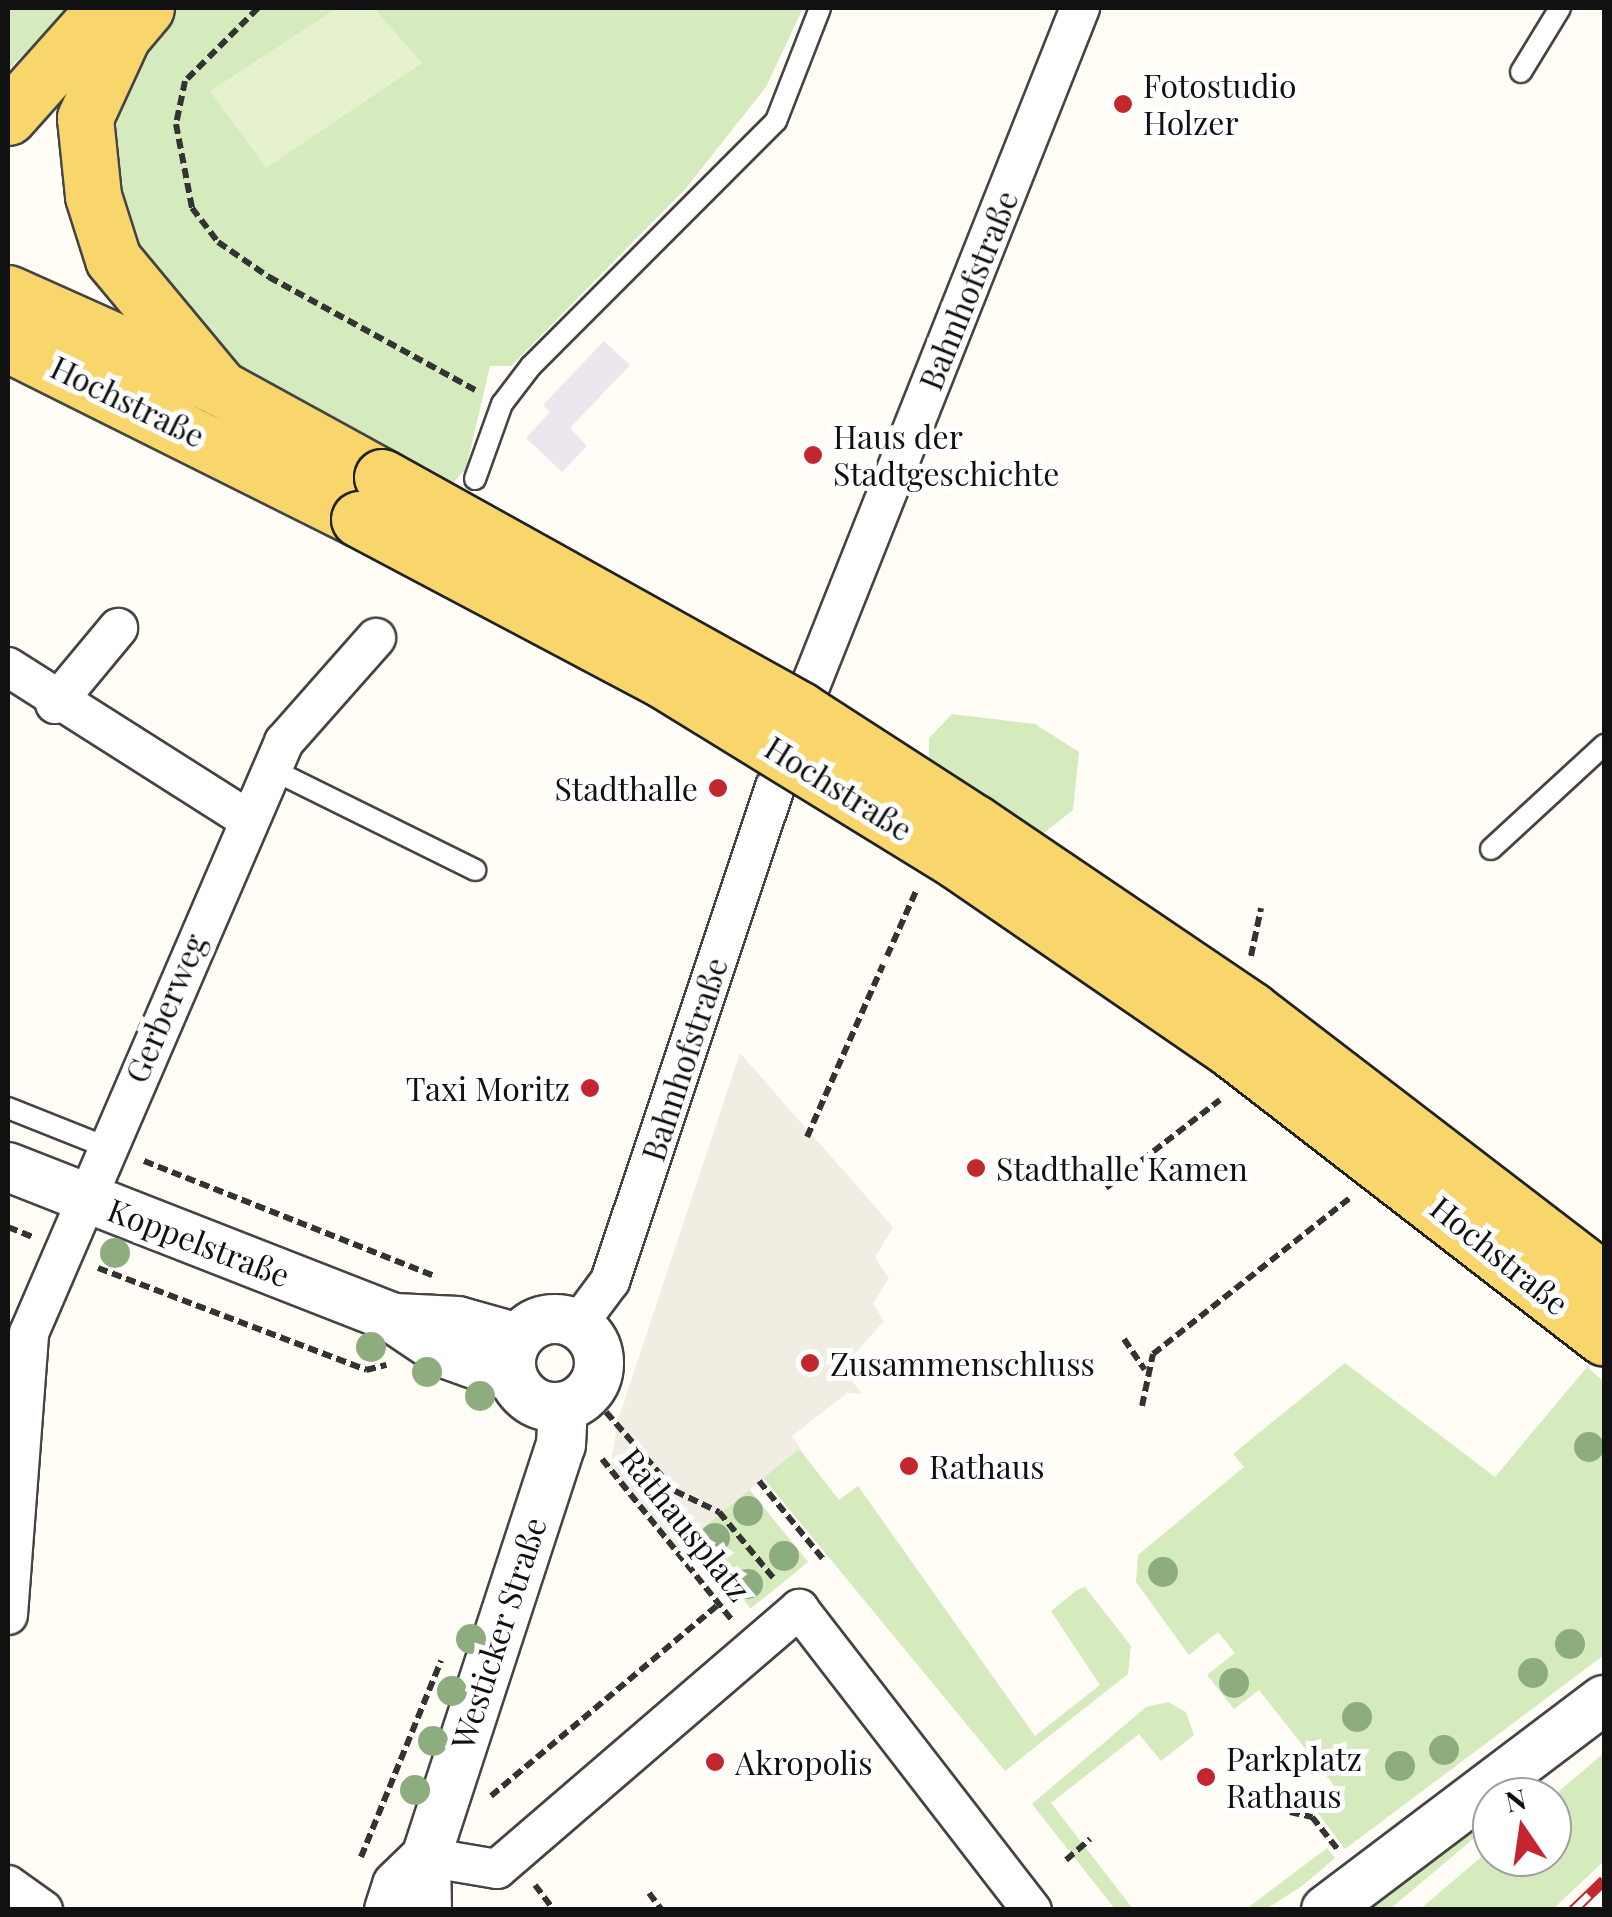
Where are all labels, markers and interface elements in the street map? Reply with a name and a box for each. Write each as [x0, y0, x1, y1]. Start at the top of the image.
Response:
place label: Fotostudio Holzer [1143, 67, 1297, 142]
marker: Fotostudio Holzer [1112, 93, 1134, 115]
street label: Bahnhofstraße [911, 185, 1025, 395]
street label: Hochstraße [45, 347, 211, 455]
place label: Haus der Stadtgeschichte [833, 418, 1060, 493]
marker: Haus der Stadtgeschichte [802, 444, 824, 466]
street label: Hochstraße [758, 728, 920, 848]
place label: Stadthalle [555, 769, 698, 807]
marker: Stadthalle [707, 777, 729, 799]
street label: Gerberweg [116, 928, 214, 1088]
street label: Bahnhofstraße [633, 953, 735, 1165]
place label: Taxi Moritz [406, 1069, 570, 1107]
marker: Taxi Moritz [579, 1077, 601, 1099]
place label: Stadthalle Kamen [996, 1149, 1248, 1187]
marker: Stadthalle Kamen [965, 1157, 987, 1179]
street label: Hochstraße [1423, 1188, 1577, 1322]
street label: Koppelstraße [103, 1190, 295, 1294]
place label: Zusammenschluss [830, 1344, 1095, 1382]
marker: Zusammenschluss [799, 1352, 821, 1374]
street label: Rathausplatz [613, 1440, 759, 1608]
place label: Rathaus [929, 1447, 1045, 1485]
marker: Rathaus [898, 1455, 920, 1477]
street label: Westicker Straße [442, 1512, 554, 1754]
place label: Parkplatz Rathaus [1226, 1740, 1362, 1815]
place label: Akropolis [735, 1743, 873, 1781]
marker: Akropolis [704, 1751, 726, 1773]
marker: Parkplatz Rathaus [1195, 1766, 1217, 1788]
north arrow [1472, 1777, 1572, 1877]
text: N [1502, 1779, 1530, 1820]

